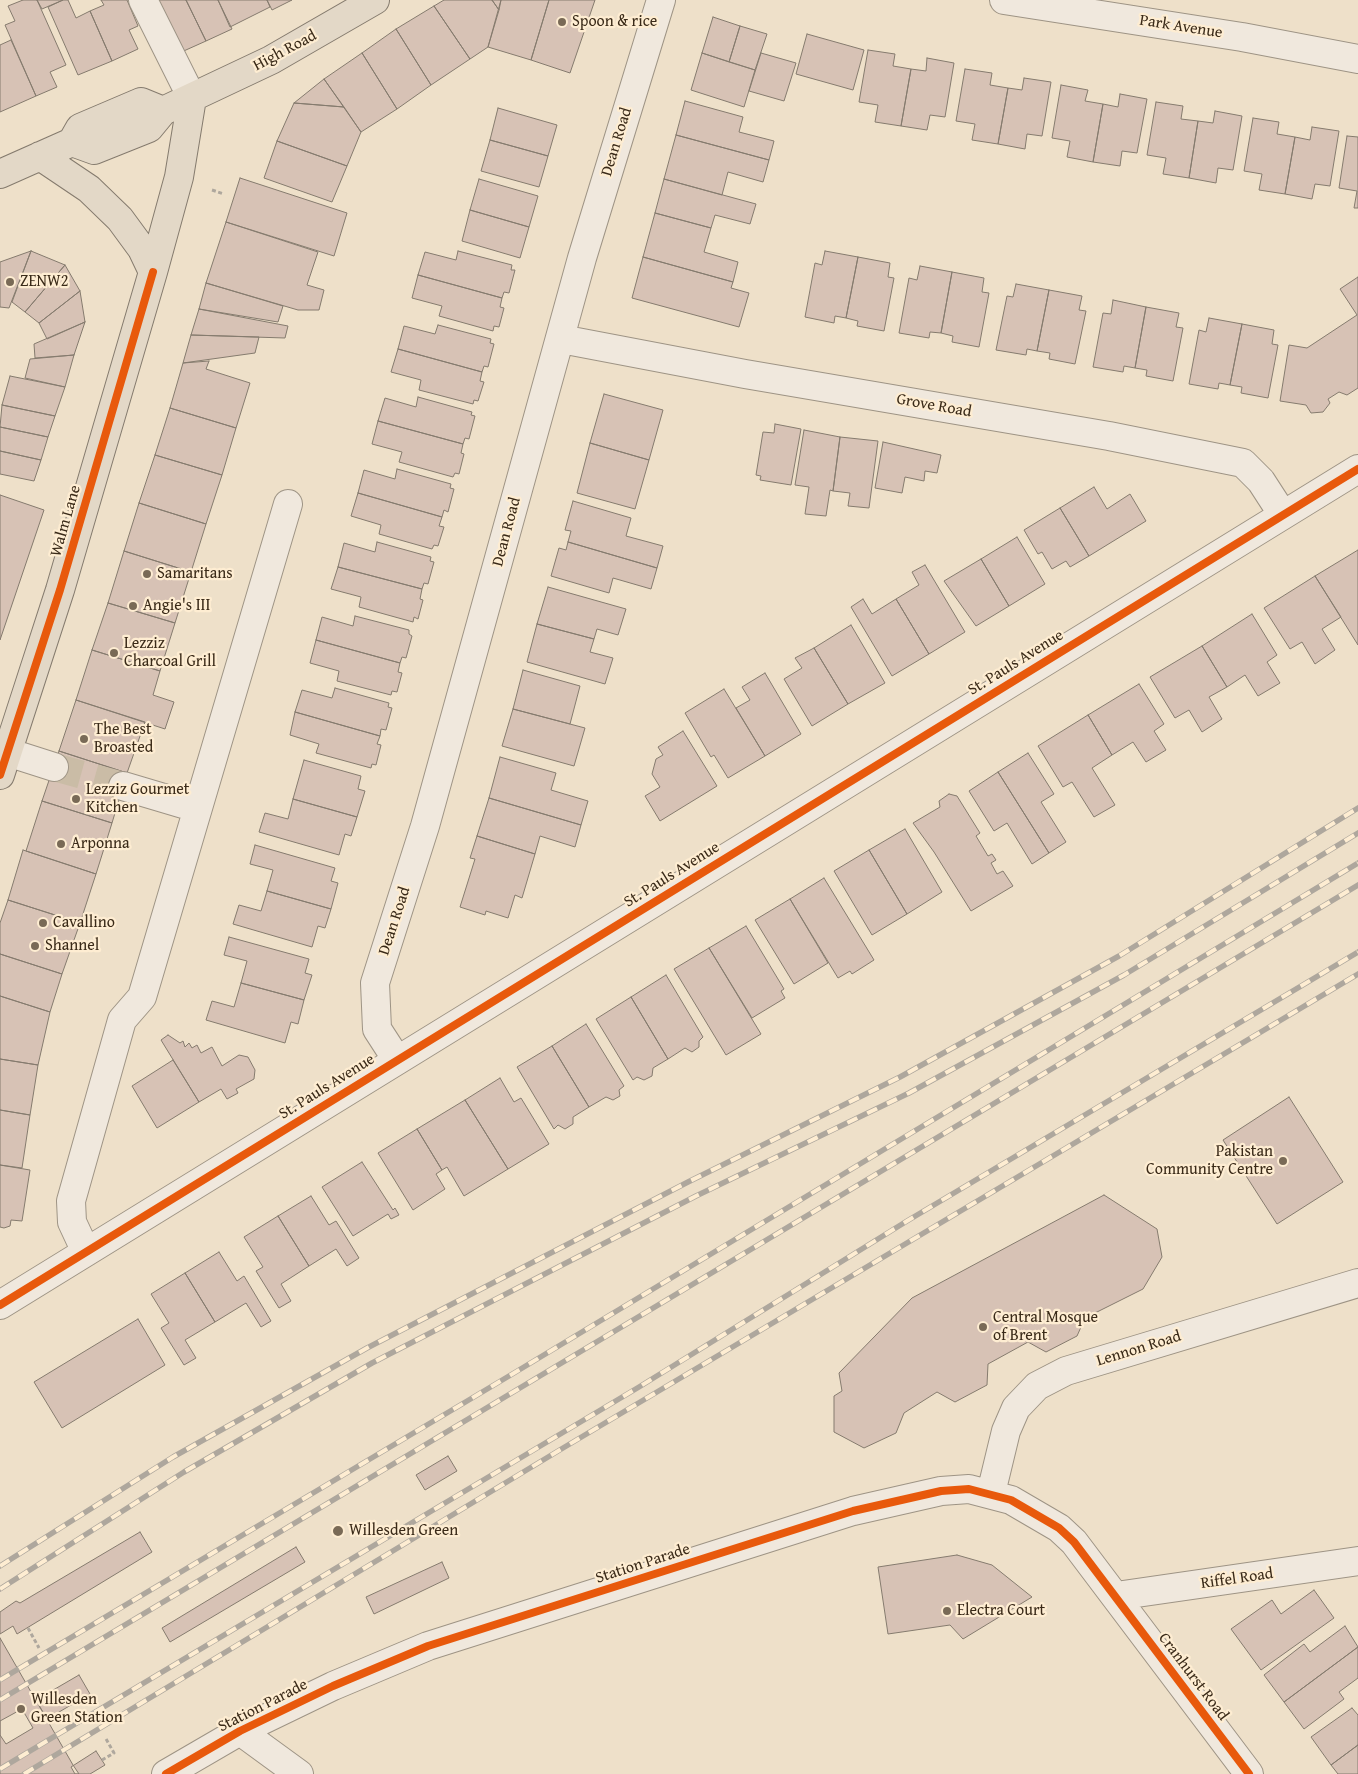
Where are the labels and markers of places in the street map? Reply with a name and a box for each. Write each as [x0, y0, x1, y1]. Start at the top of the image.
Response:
place label: Spoon & rice [572, 12, 657, 32]
marker: Spoon & rice [556, 16, 568, 28]
place label: ZENW2 [20, 272, 68, 292]
marker: ZENW2 [4, 276, 16, 288]
place label: Samaritans [157, 564, 233, 584]
marker: Samaritans [141, 568, 153, 580]
place label: Angie's III [143, 596, 210, 616]
marker: Angie's III [127, 600, 139, 612]
place label: Lezziz Charcoal Grill [124, 634, 216, 672]
marker: Lezziz Charcoal Grill [108, 647, 120, 659]
place label: The Best Broasted [94, 720, 153, 758]
marker: The Best Broasted [78, 733, 90, 745]
place label: Lezziz Gourmet Kitchen [86, 780, 189, 818]
marker: Lezziz Gourmet Kitchen [70, 793, 82, 805]
place label: Arponna [71, 834, 130, 854]
marker: Arponna [55, 838, 67, 850]
place label: Cavallino [53, 913, 115, 933]
marker: Cavallino [37, 917, 49, 929]
place label: Shannel [45, 936, 99, 956]
marker: Shannel [29, 940, 41, 952]
place label: Pakistan Community Centre [1146, 1142, 1273, 1180]
marker: Pakistan Community Centre [1277, 1155, 1289, 1167]
place label: Central Mosque of Brent [993, 1308, 1098, 1346]
marker: Central Mosque of Brent [977, 1321, 989, 1333]
place label: Willesden Green [349, 1521, 458, 1541]
marker: Willesden Green [331, 1524, 345, 1538]
place label: Electra Court [957, 1601, 1045, 1621]
marker: Electra Court [941, 1605, 953, 1617]
place label: Willesden Green Station [31, 1690, 123, 1728]
marker: Willesden Green Station [15, 1703, 27, 1715]

